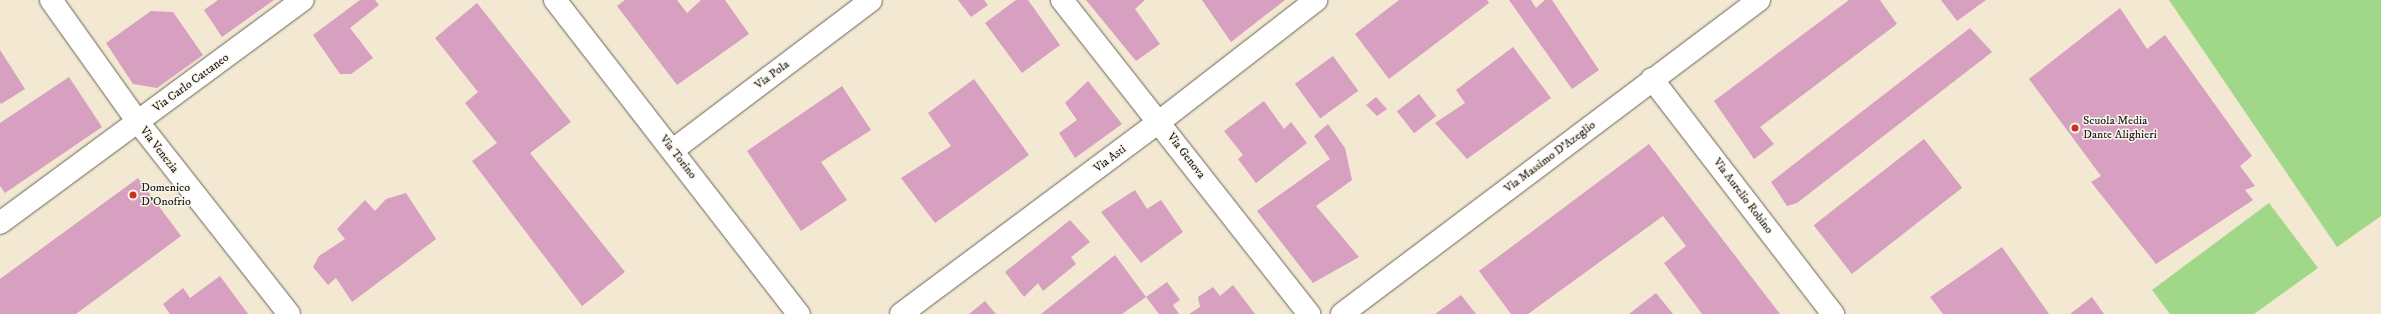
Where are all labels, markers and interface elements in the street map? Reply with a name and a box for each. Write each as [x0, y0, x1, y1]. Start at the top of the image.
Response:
street label: Via Carlo Cattaneo [150, 51, 232, 115]
street label: Via Pola [752, 57, 792, 93]
place label: Scuola Media Dante Alighieri [2083, 114, 2157, 142]
street label: Via Massimo D'Azeglio [1501, 118, 1599, 196]
marker: Scuola Media Dante Alighieri [2070, 123, 2080, 133]
street label: Via Venezia [136, 124, 182, 176]
street label: Via Genova [1164, 130, 1208, 182]
street label: Via Torino [656, 132, 700, 182]
street label: Via Asti [1091, 142, 1129, 176]
street label: Via Aurelio Robino [1710, 155, 1776, 237]
place label: Domenico D'Onofrio [141, 181, 191, 209]
marker: Domenico D'Onofrio [128, 190, 138, 200]

